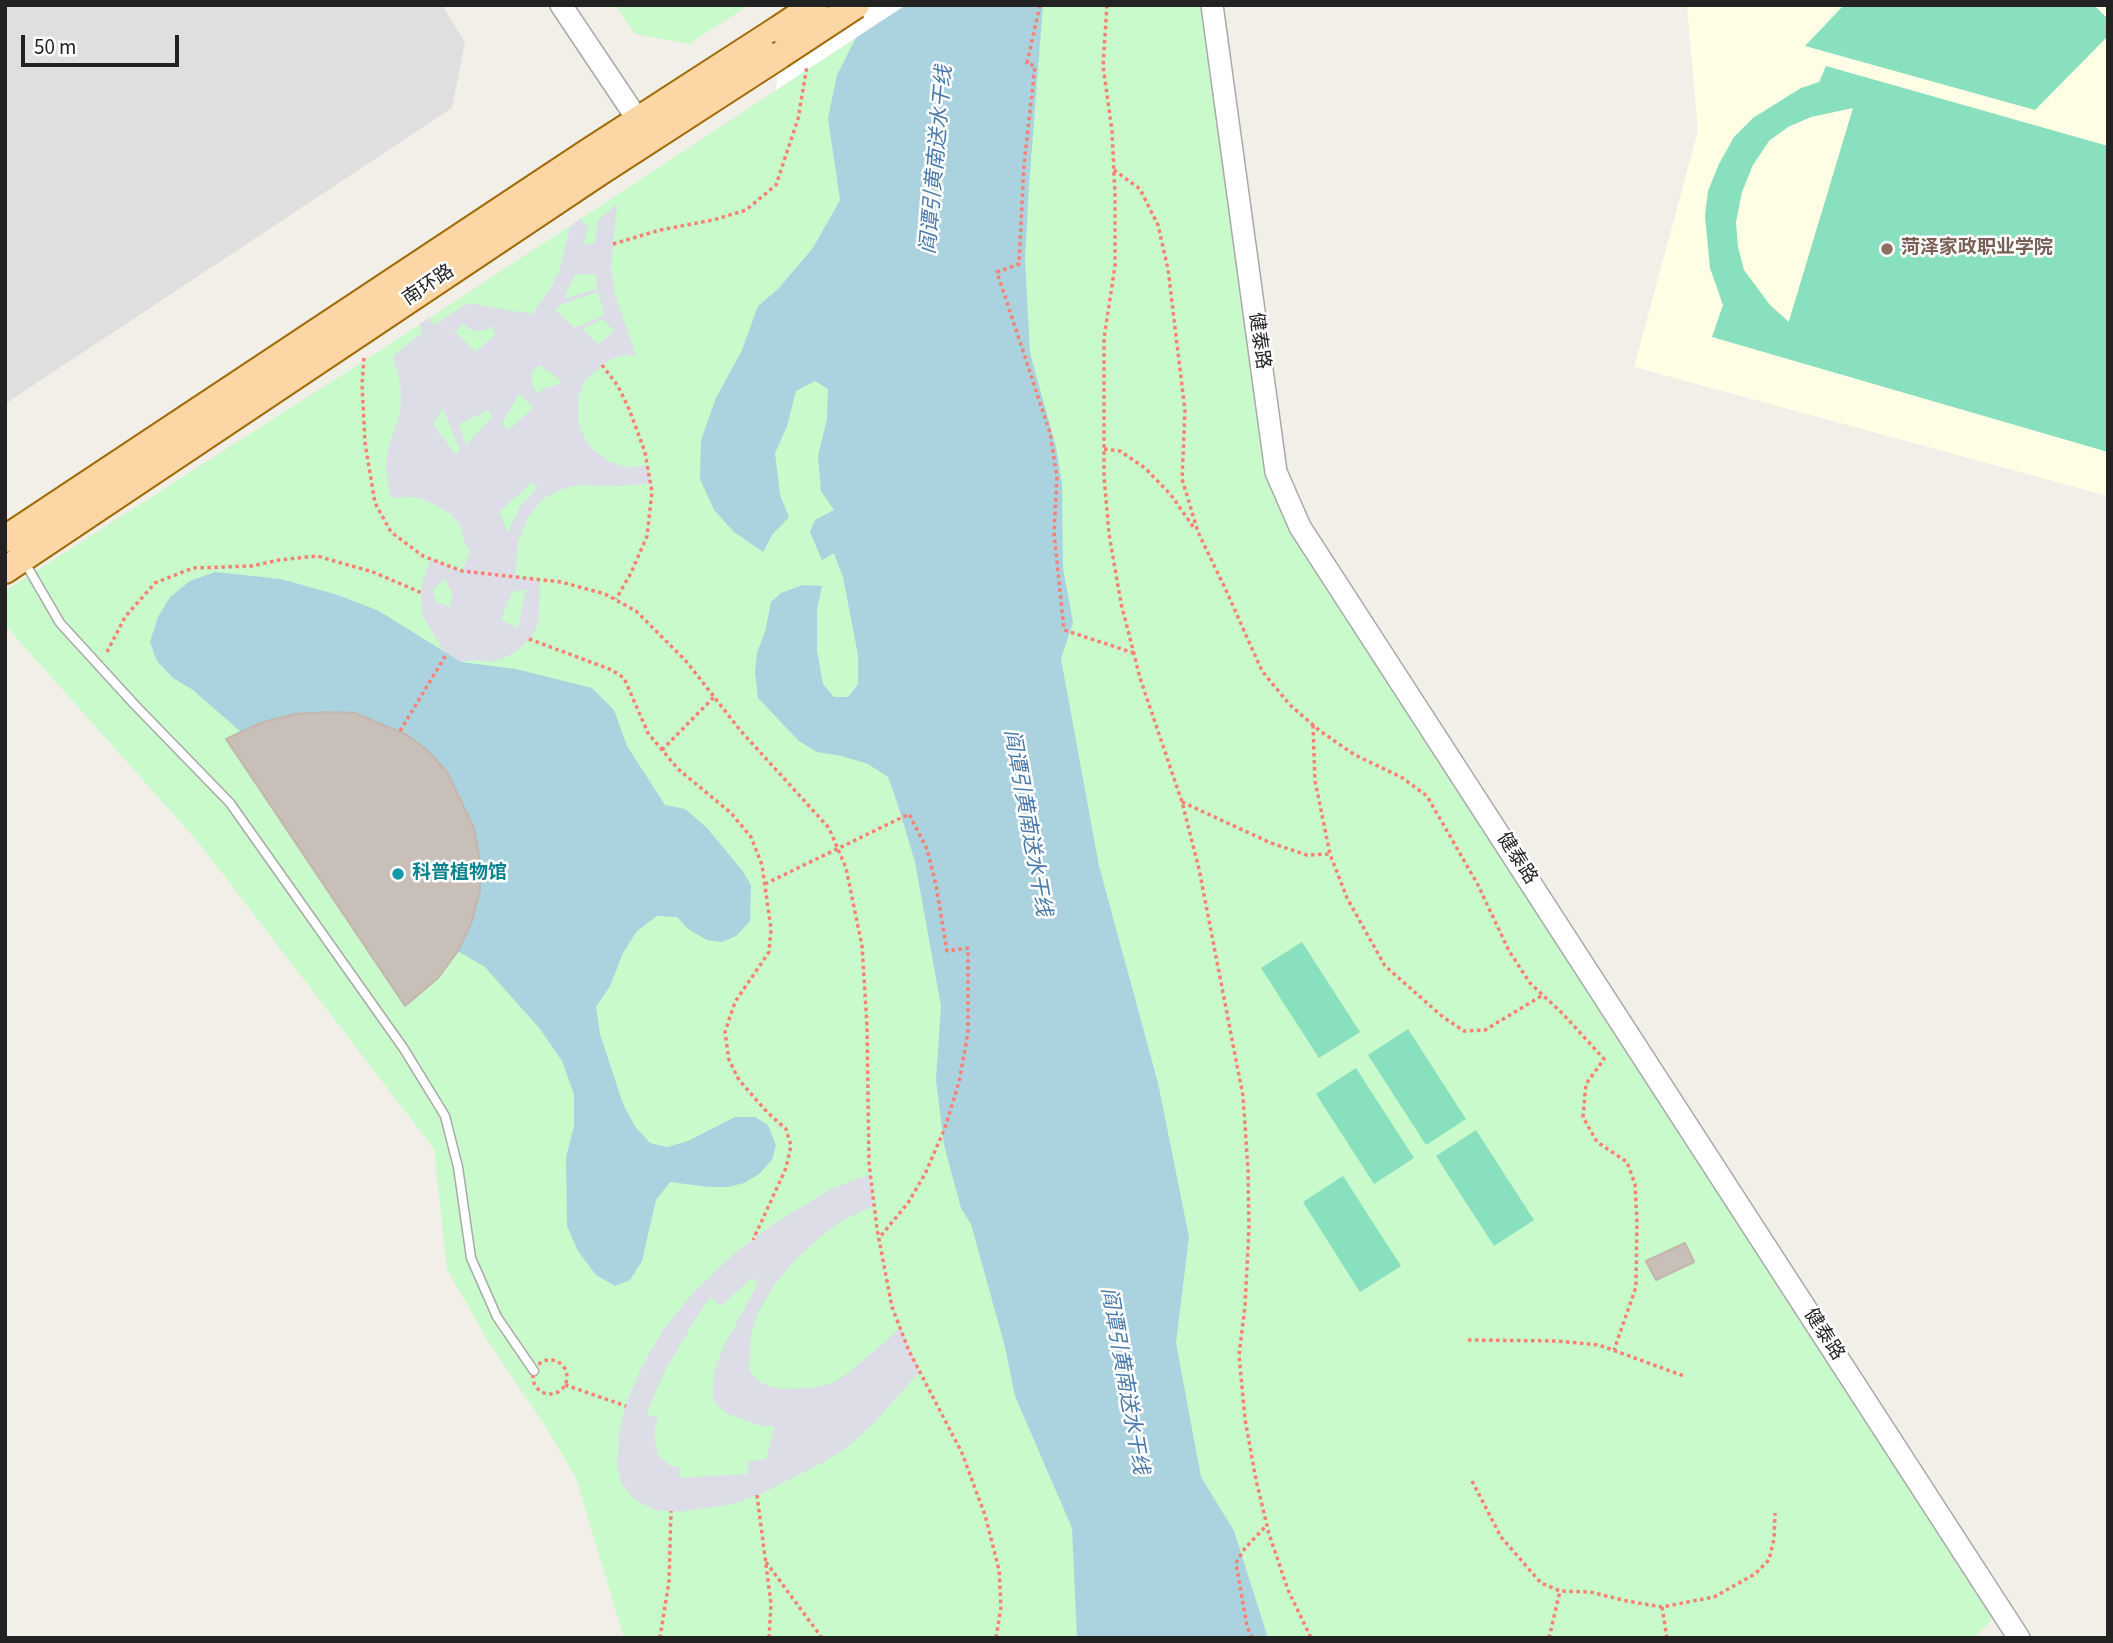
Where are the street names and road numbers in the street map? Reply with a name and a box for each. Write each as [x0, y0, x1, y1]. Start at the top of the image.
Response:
street label: 南环路 [399, 261, 459, 311]
street label: 健泰路 [1243, 311, 1273, 371]
street label: 健泰路 [1491, 829, 1541, 889]
street label: 健泰路 [1798, 1305, 1848, 1365]

